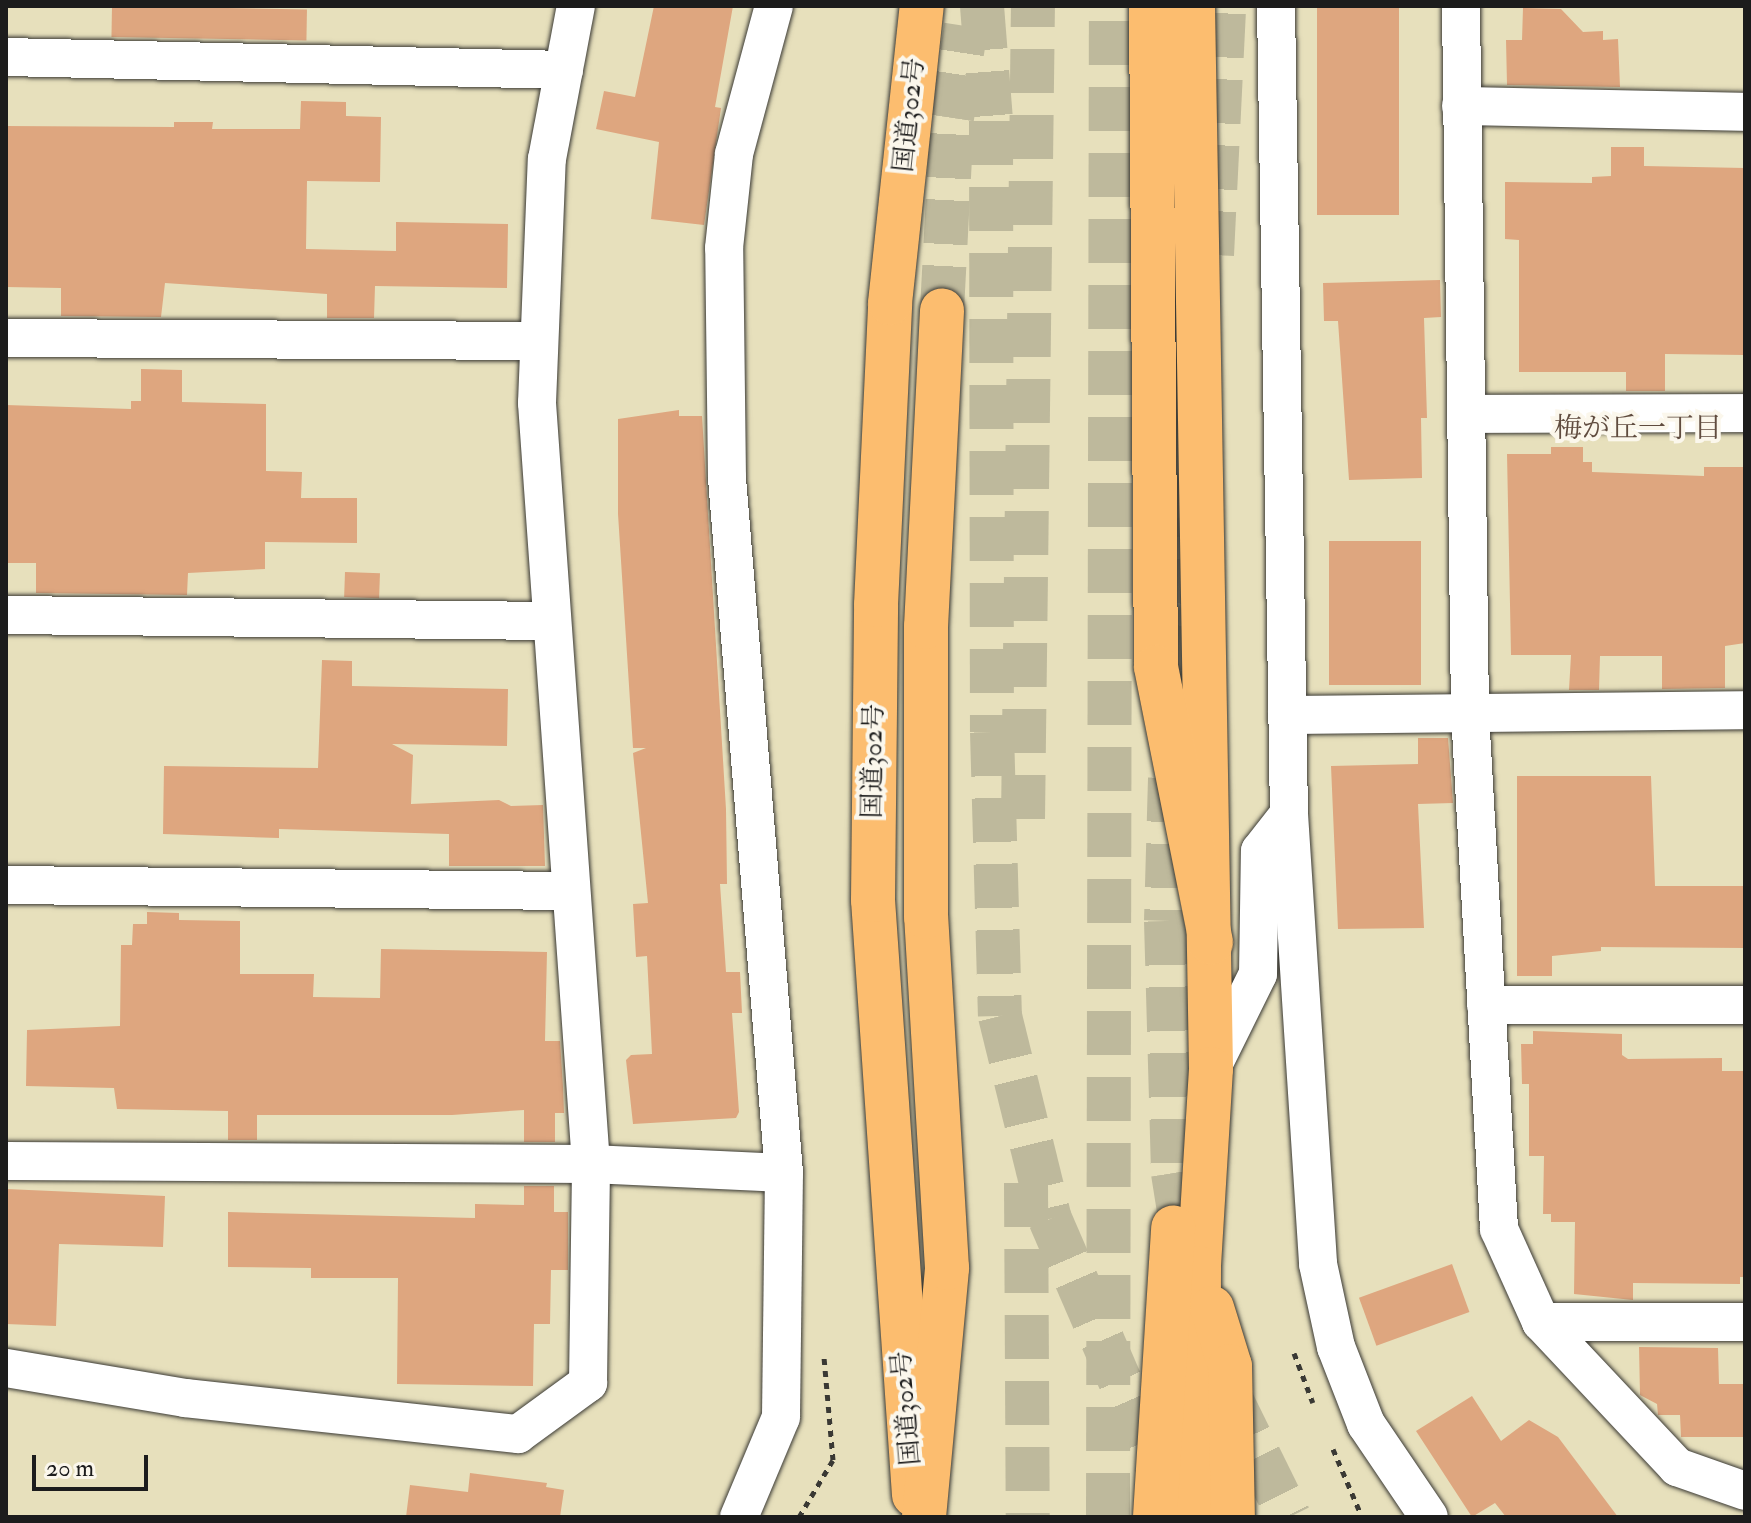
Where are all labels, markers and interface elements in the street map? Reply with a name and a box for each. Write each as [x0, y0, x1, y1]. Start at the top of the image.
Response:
street label: 国道302号 [889, 56, 931, 174]
district label: 梅が丘一丁目 [1554, 412, 1722, 446]
street label: 国道302号 [857, 703, 891, 819]
street label: 国道302号 [886, 1350, 928, 1466]
scale bar [36, 1439, 152, 1489]
text: 20 m [46, 1453, 94, 1484]

